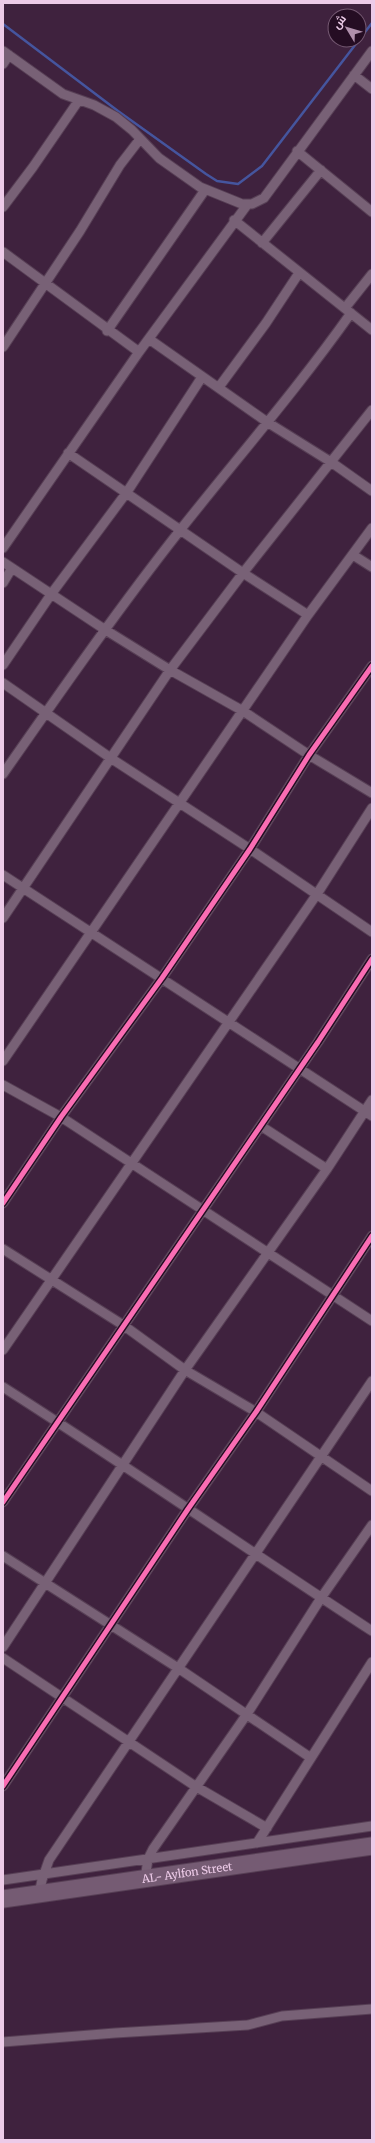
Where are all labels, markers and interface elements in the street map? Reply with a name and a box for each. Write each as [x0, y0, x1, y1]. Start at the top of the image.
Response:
north arrow [327, 8, 367, 48]
text: ش [329, 12, 349, 32]
street label: AL- Aylfon Street [140, 1859, 234, 1886]

